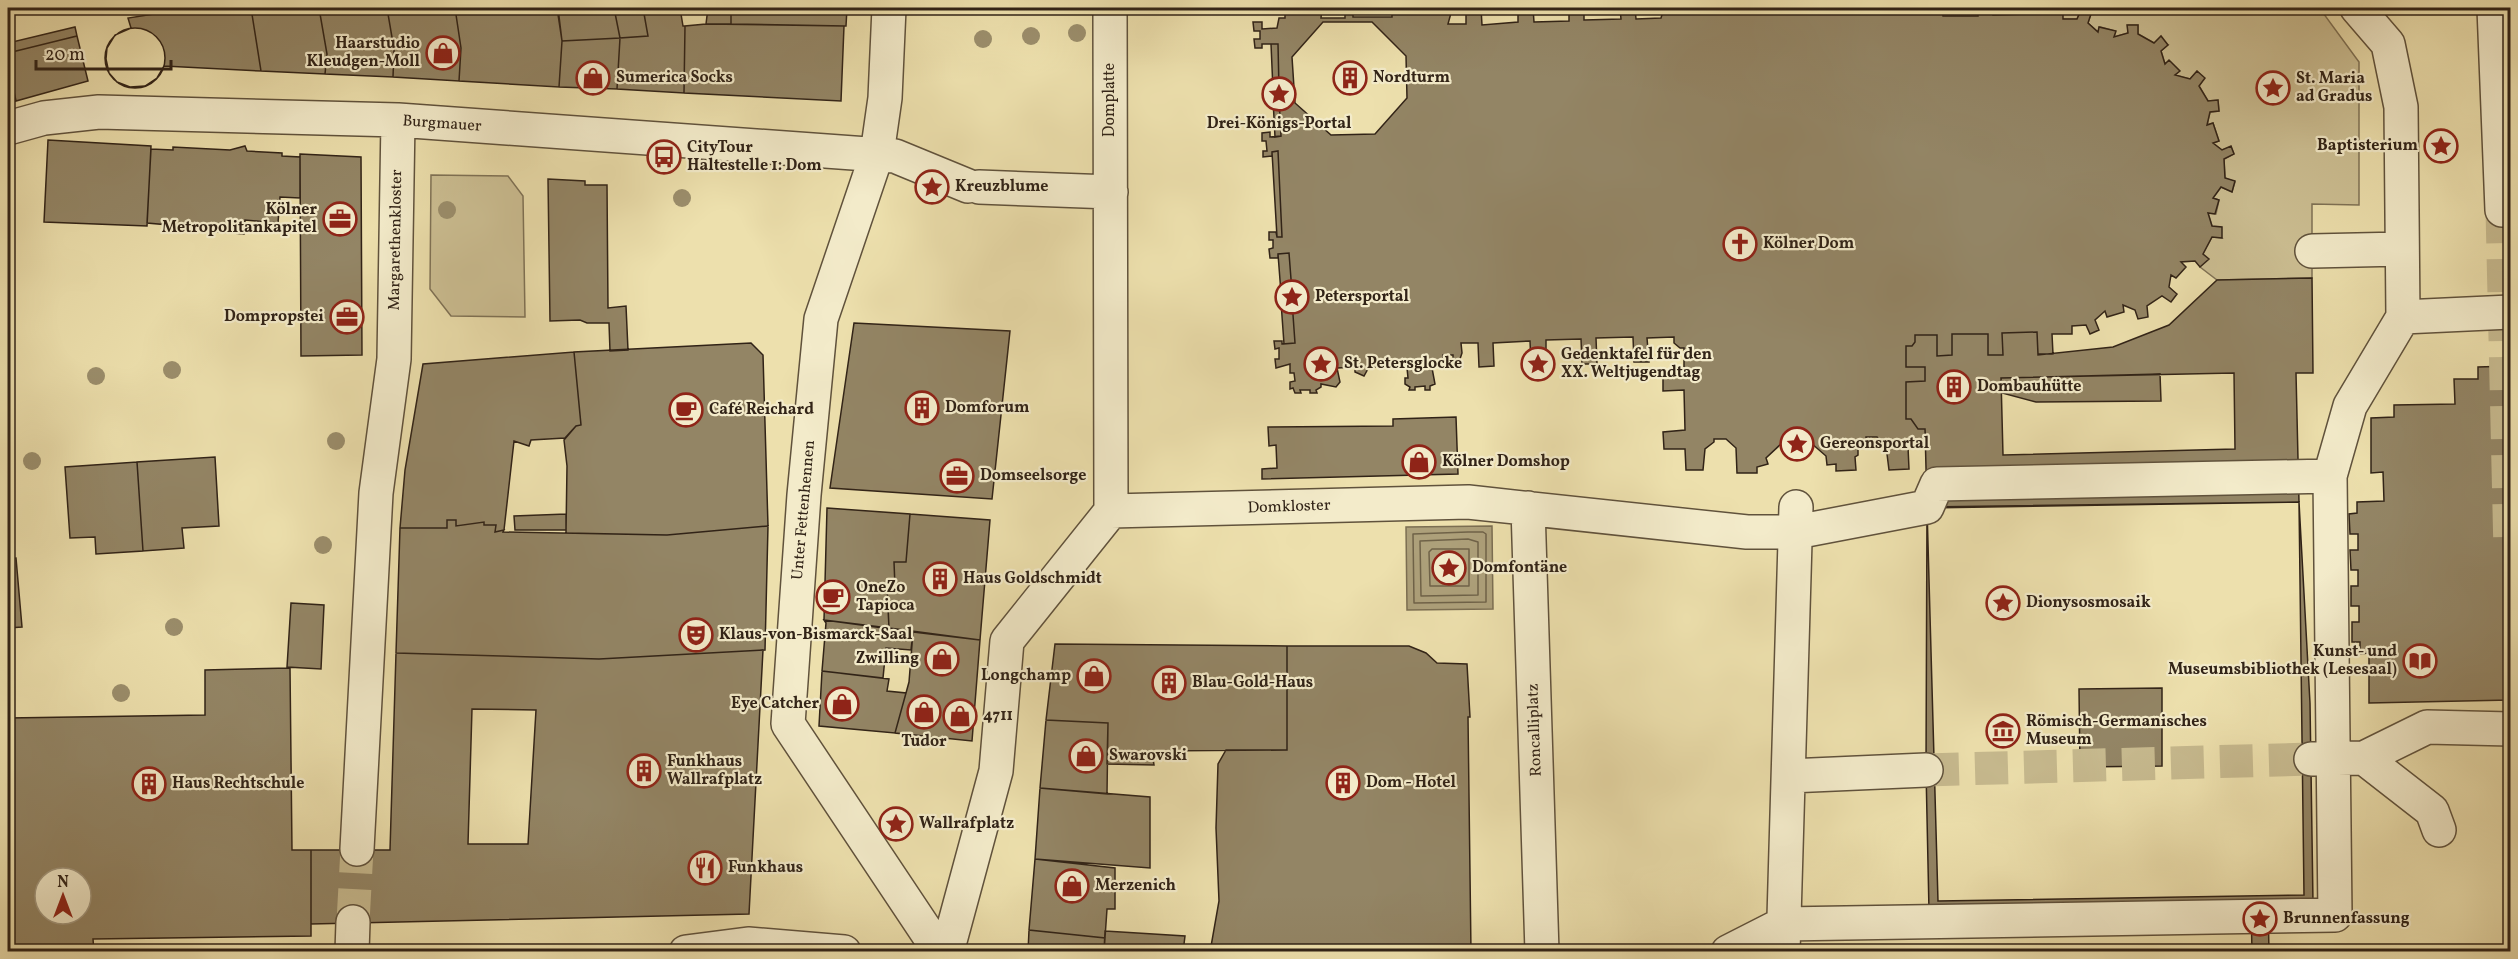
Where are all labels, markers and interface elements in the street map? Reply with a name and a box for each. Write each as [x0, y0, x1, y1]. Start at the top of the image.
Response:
scale bar [36, 33, 171, 71]
place label: Haarstudio Kleudgen-Moll [307, 33, 421, 73]
shop icon: Haarstudio Kleudgen-Moll [425, 35, 461, 71]
text: 20 m [45, 43, 85, 68]
shop icon: Sumerica Socks [575, 60, 611, 96]
building icon: Nordturm [1332, 60, 1368, 96]
street label: Domplatte [1099, 63, 1121, 137]
place label: Sumerica Socks [616, 67, 733, 89]
place label: Nordturm [1373, 67, 1450, 89]
place label: St. Maria ad Gradus [2296, 68, 2372, 108]
place icon: St. Maria ad Gradus [2255, 70, 2291, 106]
place icon: Drei-Königs-Portal [1261, 76, 1297, 112]
street label: Burgmauer [402, 110, 483, 138]
place label: Drei-Königs-Portal [1207, 113, 1352, 135]
place icon: Baptisterium [2423, 128, 2459, 164]
place label: Baptisterium [2317, 135, 2418, 157]
place label: CityTour Haltestelle 1: Dom [687, 137, 822, 177]
bus stop icon: CityTour Haltestelle 1: Dom [646, 139, 682, 175]
street label: Margarethenkloster [384, 169, 408, 311]
place icon: Kreuzblume [914, 169, 950, 205]
place label: Kreuzblume [955, 176, 1048, 198]
place label: Kölner Metropolitankapitel [162, 199, 318, 239]
office icon: Kölner Metropolitankapitel [322, 201, 358, 237]
church icon: Kölner Dom [1722, 226, 1758, 262]
place label: Kölner Dom [1763, 233, 1854, 255]
place icon: Petersportal [1274, 279, 1310, 315]
place label: Petersportal [1315, 286, 1410, 308]
office icon: Dompropstei [329, 299, 365, 335]
place label: Dompropstei [224, 306, 324, 328]
place label: Gedenktafel für den XX. Weltjugendtag [1561, 344, 1712, 384]
place icon: St. Petersglocke [1303, 346, 1339, 382]
place icon: Gedenktafel für den XX. Weltjugendtag [1520, 346, 1556, 382]
place label: St. Petersglocke [1344, 353, 1462, 375]
building icon: Dombauhütte [1936, 369, 1972, 405]
place label: Dombauhütte [1977, 376, 2081, 398]
building icon: Domforum [904, 390, 940, 426]
cafe icon: Café Reichard [668, 392, 704, 428]
place label: Domforum [945, 397, 1030, 419]
place label: Café Reichard [709, 399, 814, 421]
place icon: Gereonsportal [1779, 426, 1815, 462]
place label: Gereonsportal [1820, 433, 1930, 455]
street label: Unter Fettenhennen [787, 439, 821, 581]
shop icon: Kölner Domshop [1401, 444, 1437, 480]
place label: Kölner Domshop [1442, 451, 1570, 473]
office icon: Domseelsorge [939, 458, 975, 494]
place label: Domseelsorge [980, 465, 1087, 487]
street label: Domkloster [1247, 495, 1331, 519]
place icon: Domfontäne [1431, 550, 1467, 586]
place label: Domfontäne [1472, 557, 1567, 579]
building icon: Haus Goldschmidt [922, 561, 958, 597]
place label: Haus Goldschmidt [963, 568, 1102, 590]
place label: OneZo Tapioca [856, 577, 915, 617]
cafe icon: OneZo Tapioca [815, 579, 851, 615]
place icon: Dionysosmosaik [1985, 585, 2021, 621]
place label: Dionysosmosaik [2026, 592, 2151, 614]
theatre icon: Klaus-von-Bismarck-Saal [678, 617, 714, 653]
place label: Klaus-von-Bismarck-Saal [719, 624, 913, 646]
shop icon: Zwilling [924, 641, 960, 677]
place label: Kunst- und Museumsbibliothek (Lesesaal) [2168, 641, 2397, 681]
library icon: Kunst- und Museumsbibliothek (Lesesaal) [2402, 643, 2438, 679]
place label: Zwilling [856, 648, 919, 670]
shop icon: Longchamp [1076, 658, 1112, 694]
place label: Longchamp [981, 665, 1071, 687]
building icon: Blau-Gold-Haus [1151, 665, 1187, 701]
place label: Blau-Gold-Haus [1192, 672, 1313, 694]
street label: Roncalliplatz [1522, 683, 1548, 777]
shop icon: Eye Catcher [824, 686, 860, 722]
place label: Eye Catcher [731, 693, 819, 715]
shop icon: Tudor [906, 694, 942, 730]
shop icon: 4711 [942, 698, 978, 734]
place label: 4711 [983, 705, 1013, 727]
place label: Römisch-Germanisches Museum [2026, 711, 2207, 751]
museum icon: Römisch-Germanisches Museum [1985, 713, 2021, 749]
place label: Tudor [901, 731, 947, 753]
shop icon: Swarovski [1068, 738, 1104, 774]
place label: Swarovski [1109, 745, 1188, 767]
place label: Funkhaus Wallrafplatz [667, 751, 762, 791]
building icon: Funkhaus Wallrafplatz [626, 753, 662, 789]
building icon: Dom - Hotel [1325, 765, 1361, 801]
building icon: Haus Rechtschule [131, 766, 167, 802]
place label: Dom - Hotel [1366, 772, 1456, 794]
place label: Haus Rechtschule [172, 773, 304, 795]
place icon: Wallrafplatz [878, 806, 914, 842]
place label: Wallrafplatz [919, 813, 1014, 835]
restaurant icon: Funkhaus [687, 850, 723, 886]
place label: Funkhaus [728, 857, 803, 879]
north arrow [33, 866, 93, 926]
shop icon: Merzenich [1054, 868, 1090, 904]
text: N [57, 872, 69, 894]
place label: Merzenich [1095, 875, 1176, 897]
place icon: Brunnenfassung [2242, 901, 2278, 937]
place label: Brunnenfassung [2283, 908, 2410, 930]

